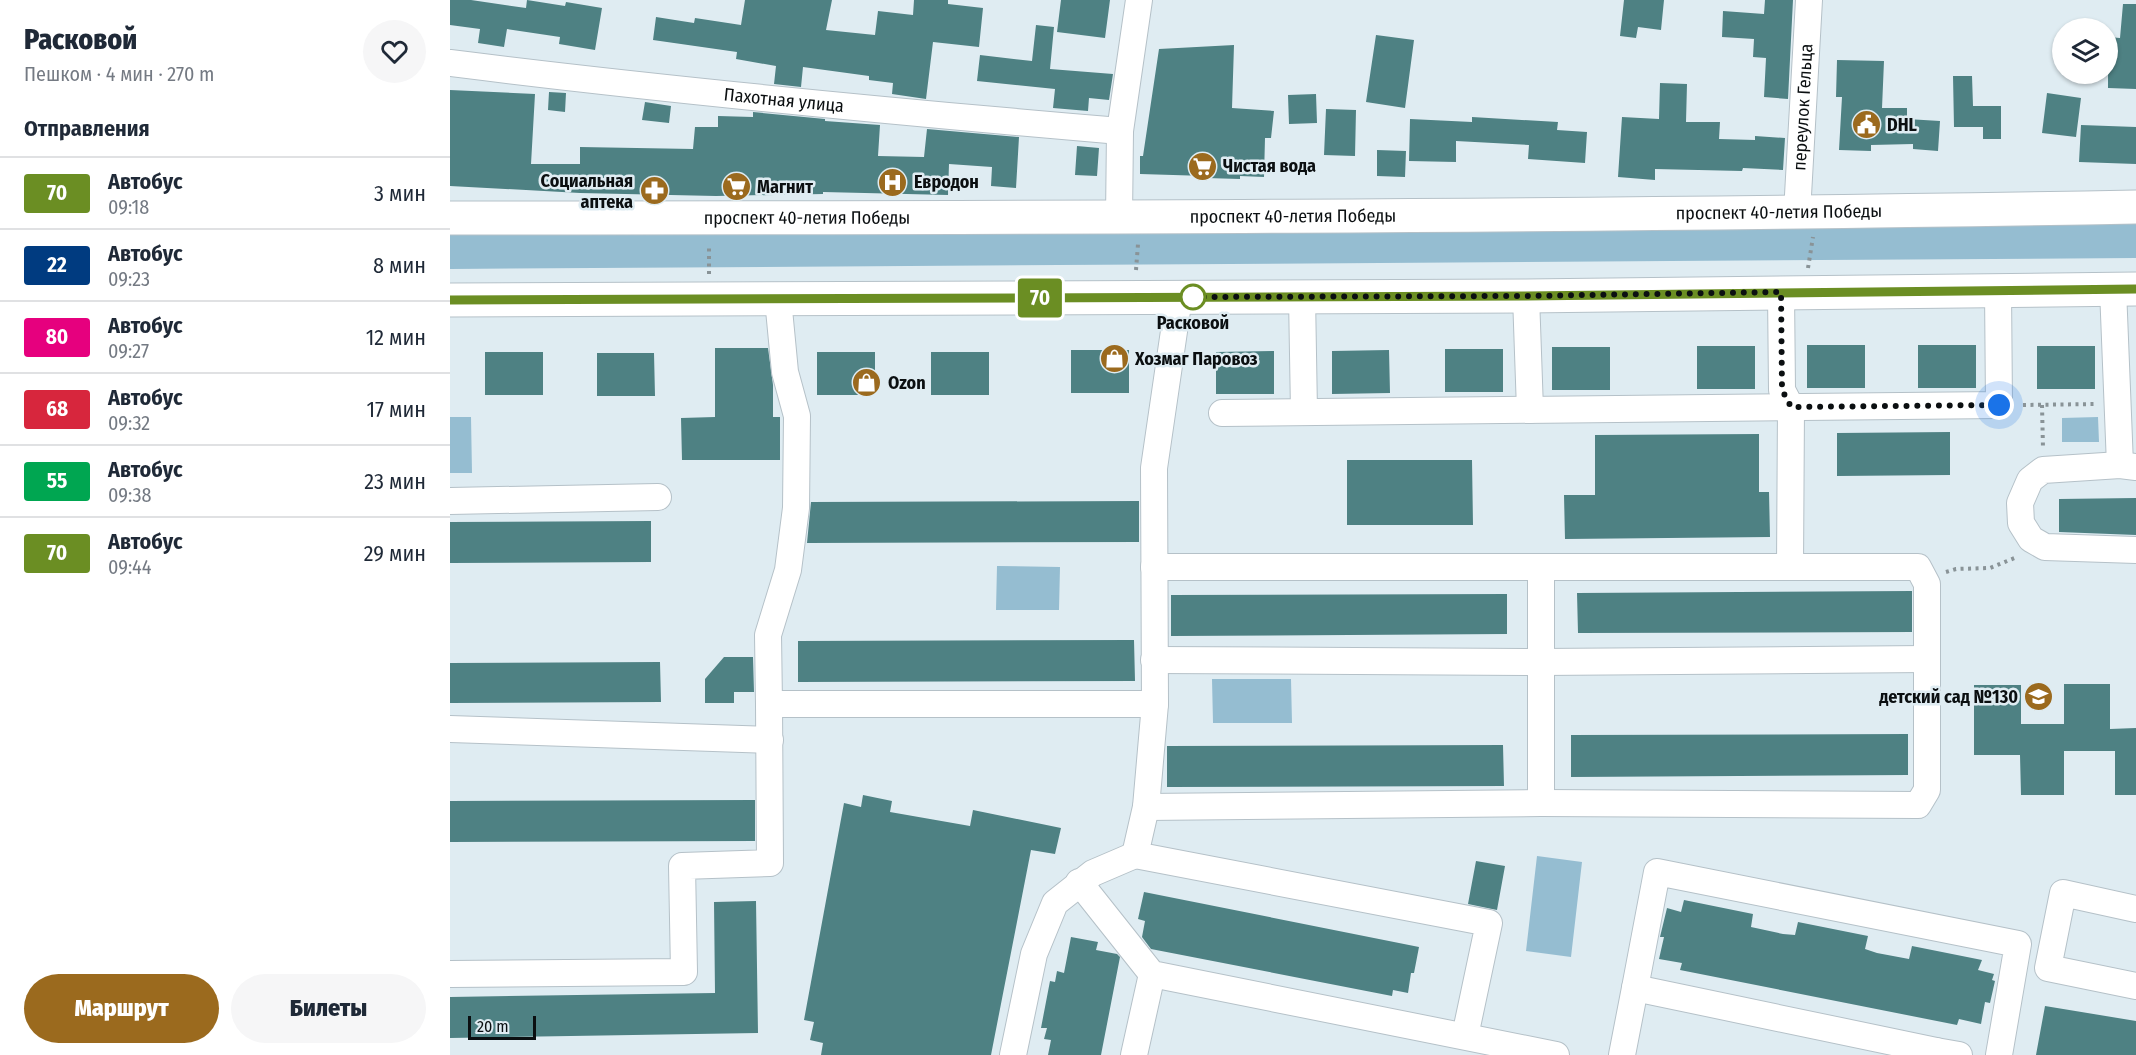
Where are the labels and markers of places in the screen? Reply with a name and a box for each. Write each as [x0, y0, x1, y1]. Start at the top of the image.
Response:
public building icon: DHL [1850, 109, 1882, 141]
place label: DHL [1887, 114, 1918, 136]
supermarket icon: Чистая вода [1186, 150, 1218, 182]
place label: Чистая вода [1223, 155, 1316, 177]
hospital icon: Евродон [877, 166, 909, 198]
place label: Социальная аптека [541, 170, 633, 213]
supermarket icon: Магнит [720, 171, 752, 203]
place label: Евродон [914, 171, 979, 193]
pharmacy icon: Социальная аптека [638, 175, 670, 207]
place label: Магнит [757, 176, 813, 198]
marker: Расковой [1180, 284, 1206, 310]
place label: Расковой [1157, 312, 1229, 334]
shop icon: Хозмаг Паровоз [1098, 343, 1130, 375]
place label: Хозмаг Паровоз [1134, 348, 1258, 370]
shop icon: Ozon [851, 367, 883, 399]
place label: Ozon [888, 372, 926, 394]
school or university icon: детский сад №130 [2023, 681, 2055, 713]
place label: детский сад №130 [1878, 686, 2018, 708]

